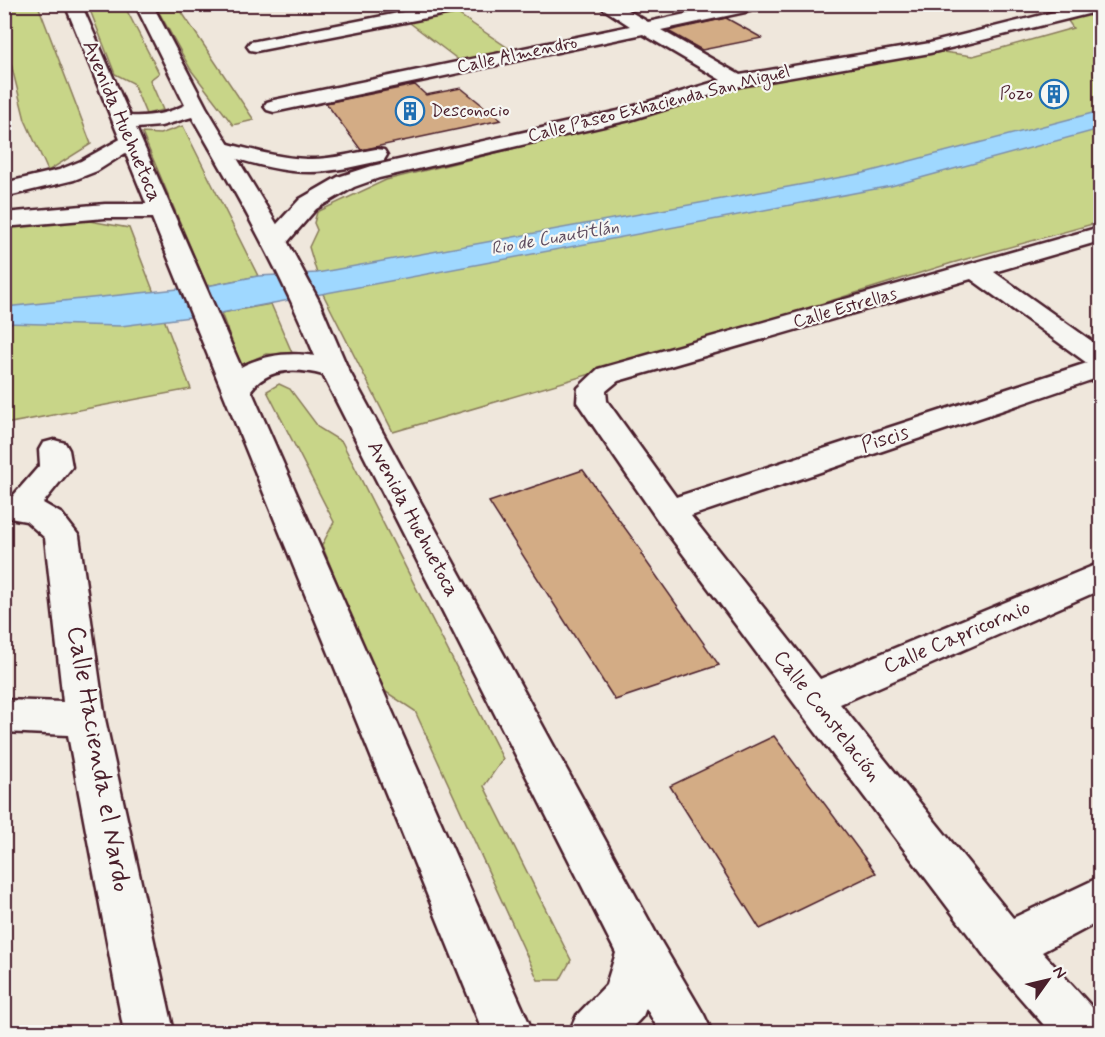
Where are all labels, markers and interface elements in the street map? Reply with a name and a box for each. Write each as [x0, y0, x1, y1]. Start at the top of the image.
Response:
street label: Calle Almendro [455, 31, 579, 79]
street label: Avenida Huehuetoca [75, 36, 169, 206]
street label: Calle Paseo Exhacienda San Miguel [525, 60, 793, 149]
building icon: Pozo [1038, 78, 1070, 110]
place label: Pozo [1000, 82, 1033, 106]
building icon: Desconocio [394, 95, 426, 127]
place label: Desconocio [431, 99, 510, 123]
water label: Rio de Cuautitlán [489, 215, 621, 261]
street label: Calle Estrellas [790, 282, 900, 334]
street label: Piscis [858, 418, 912, 460]
street label: Avenida Huehuetoca [360, 436, 466, 602]
street label: Calle Capricornio [879, 593, 1035, 681]
street label: Calle Hacienda el Nardo [58, 623, 138, 895]
street label: Calle Constelación [767, 644, 887, 788]
north arrow [1018, 950, 1078, 1010]
text: N [1048, 962, 1071, 983]

